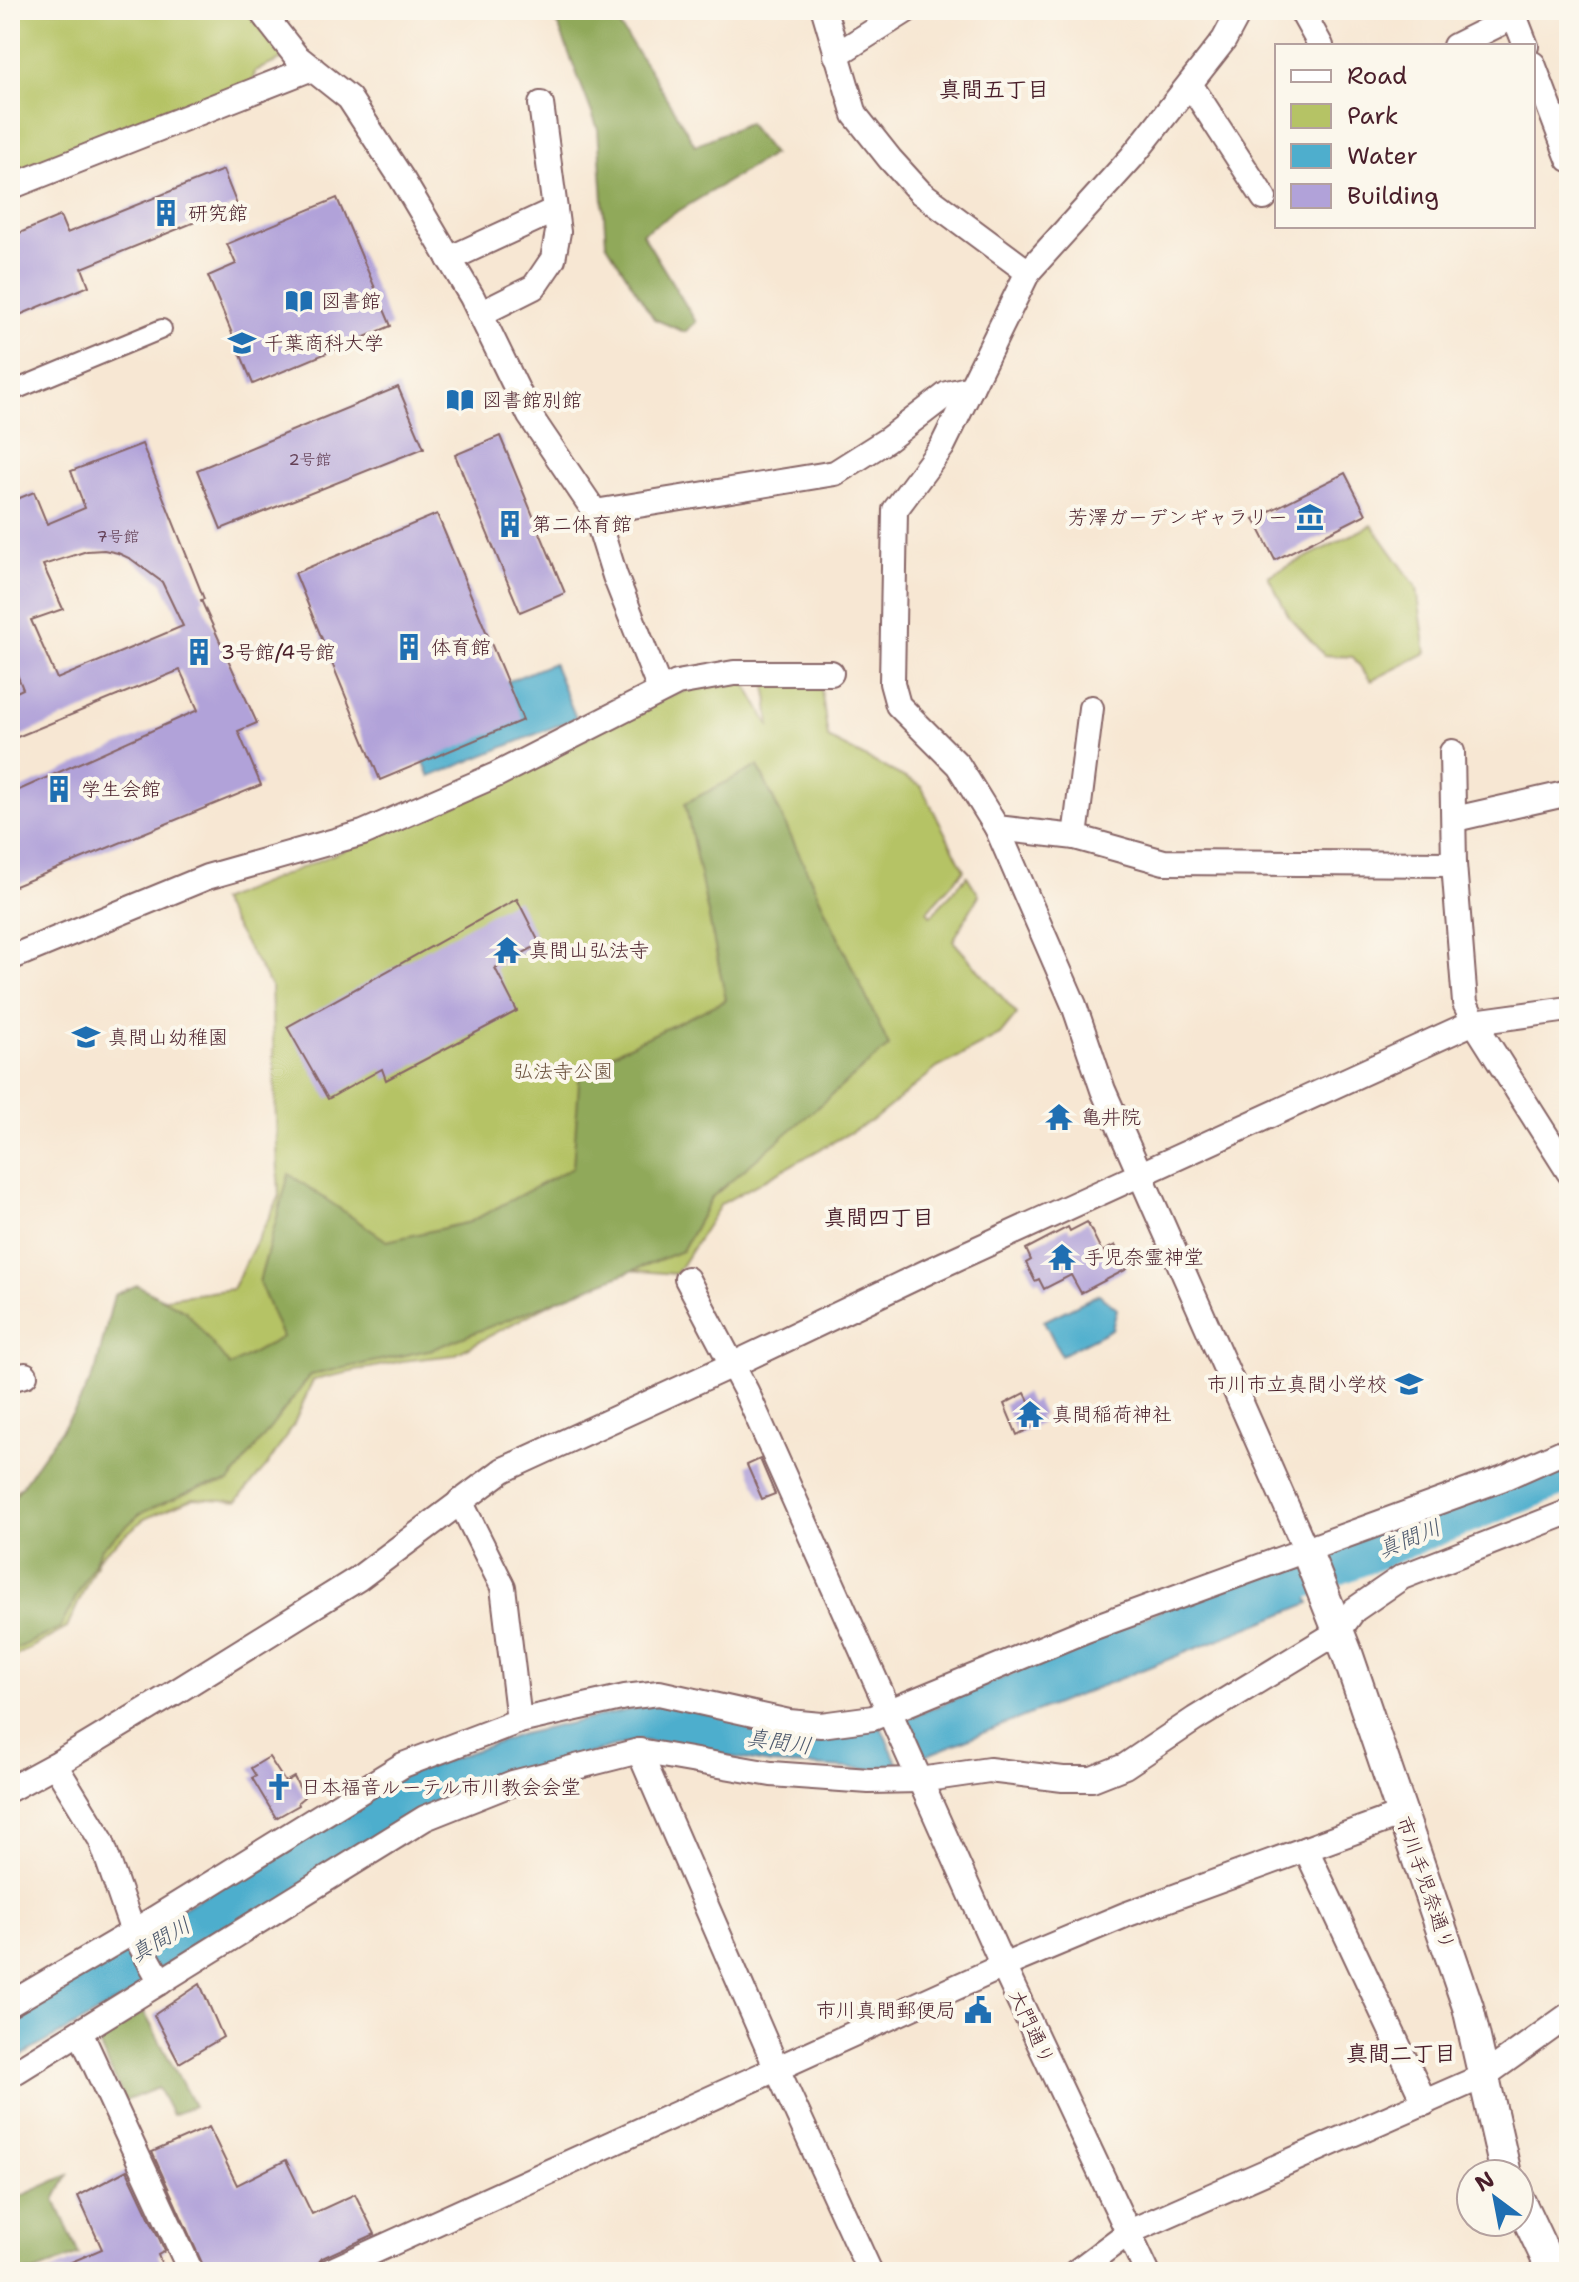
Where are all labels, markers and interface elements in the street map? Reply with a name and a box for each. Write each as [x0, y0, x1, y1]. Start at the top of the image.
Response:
legend [1275, 44, 1535, 228]
text: Road [1347, 60, 1407, 92]
district label: 真間五丁目 [939, 75, 1049, 104]
text: Park [1347, 100, 1399, 132]
text: Water [1347, 140, 1418, 172]
text: Building [1347, 180, 1439, 212]
building icon: 研究館 [151, 198, 181, 228]
place label: 研究館 [188, 200, 248, 226]
library icon: 図書館 [284, 286, 314, 316]
place label: 図書館 [321, 288, 381, 314]
school or university icon: 千葉商科大学 [227, 328, 257, 358]
place label: 千葉商科大学 [264, 330, 384, 356]
library icon: 図書館別館 [445, 385, 475, 415]
place label: 図書館別館 [482, 387, 582, 413]
house number: 2号館 [288, 449, 332, 470]
museum icon: 芳澤ガーデンギャラリー [1295, 502, 1325, 532]
place label: 芳澤ガーデンギャラリー [1068, 504, 1288, 530]
building icon: 第二体育館 [495, 509, 525, 539]
place label: 第二体育館 [532, 511, 632, 537]
house number: 7号館 [96, 526, 140, 547]
building icon: 体育館 [394, 632, 424, 662]
place label: 体育館 [431, 634, 491, 660]
building icon: 3号館/4号館 [184, 637, 214, 667]
place label: 3号館/4号館 [221, 639, 335, 665]
building icon: 学生会館 [44, 774, 74, 804]
place label: 学生会館 [81, 776, 161, 802]
temple icon: 真間山弘法寺 [492, 935, 522, 965]
place label: 真間山弘法寺 [529, 937, 649, 963]
school or university icon: 真間山幼稚園 [71, 1022, 101, 1052]
place label: 真間山幼稚園 [108, 1024, 228, 1050]
park label: 弘法寺公園 [513, 1058, 613, 1084]
temple icon: 亀井院 [1044, 1102, 1074, 1132]
place label: 亀井院 [1081, 1104, 1141, 1130]
district label: 真間四丁目 [824, 1203, 934, 1232]
temple icon: 手児奈霊神堂 [1047, 1242, 1077, 1272]
place label: 手児奈霊神堂 [1084, 1244, 1204, 1270]
school or university icon: 市川市立真間小学校 [1394, 1369, 1424, 1399]
place label: 市川市立真間小学校 [1207, 1371, 1387, 1397]
temple icon: 真間稲荷神社 [1015, 1399, 1045, 1429]
place label: 真間稲荷神社 [1052, 1401, 1172, 1427]
water label: 真間川 [1373, 1513, 1445, 1564]
water label: 真間川 [744, 1723, 814, 1760]
church icon: 日本福音ルーテル市川教会会堂 [264, 1772, 294, 1802]
place label: 日本福音ルーテル市川教会会堂 [301, 1774, 581, 1800]
street label: 市川手児奈通り [1391, 1813, 1461, 1953]
water label: 真間川 [124, 1910, 196, 1968]
street label: 大門通り [1003, 1985, 1061, 2069]
public building icon: 市川真間郵便局 [963, 1995, 993, 2025]
place label: 市川真間郵便局 [816, 1997, 956, 2023]
district label: 真間二丁目 [1346, 2039, 1456, 2068]
north arrow [1455, 2158, 1535, 2238]
text: N [1470, 2165, 1500, 2198]

